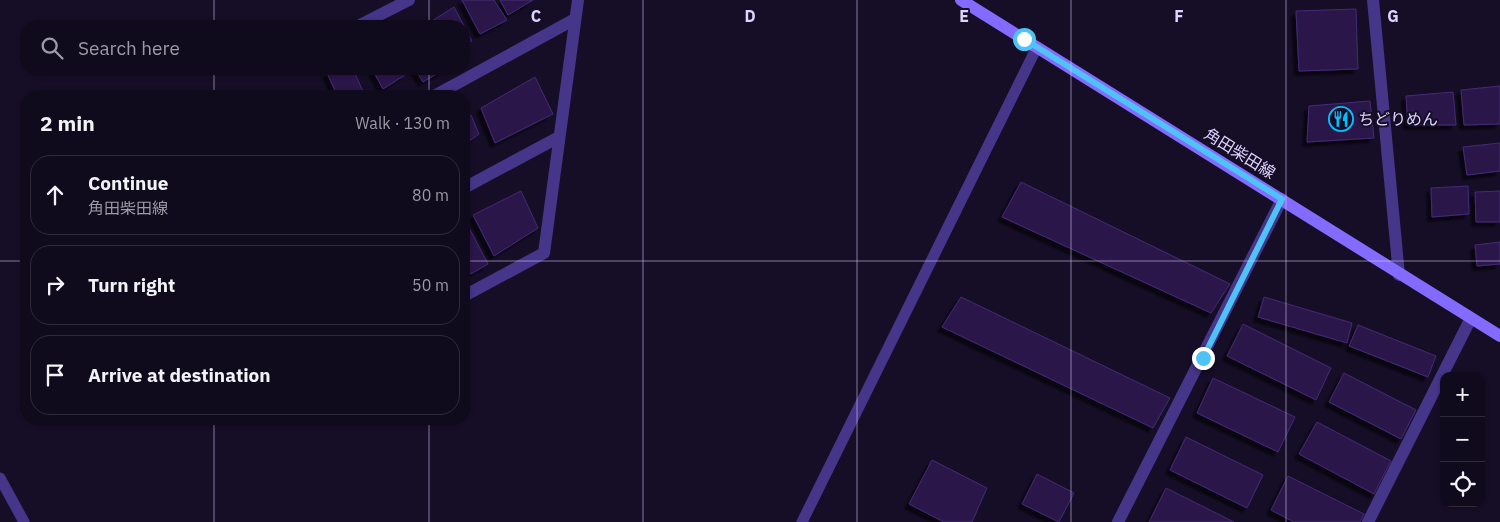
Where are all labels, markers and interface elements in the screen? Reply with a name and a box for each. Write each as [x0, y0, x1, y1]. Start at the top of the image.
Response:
text: C [531, 6, 541, 26]
text: D [744, 6, 756, 26]
text: E [959, 6, 969, 26]
text: F [1174, 6, 1184, 26]
text: G [1387, 6, 1399, 26]
search box [20, 20, 470, 75]
route start [1013, 28, 1036, 51]
icon: search [38, 34, 66, 62]
text: Search here [78, 36, 180, 60]
restaurant icon: ちどりめん [1328, 106, 1354, 132]
text: 2 min [40, 109, 95, 137]
place label: ちどりめん [1358, 109, 1438, 129]
text: Walk · 130 m [355, 113, 450, 133]
street label: 角田柴田線 [1201, 123, 1279, 183]
text: Continue [88, 171, 168, 195]
icon: ahead [41, 181, 69, 209]
text: 80 m [412, 185, 449, 205]
text: 角田柴田線 [88, 198, 168, 218]
icon: right [41, 271, 69, 299]
text: Turn right [88, 273, 175, 297]
text: 50 m [412, 275, 449, 295]
route end [1192, 347, 1215, 370]
icon: arrive [41, 361, 69, 389]
text: Arrive at destination [88, 363, 271, 387]
map controls [1440, 372, 1485, 507]
button: + [1440, 372, 1485, 417]
button: − [1440, 417, 1485, 462]
button: locate [1440, 462, 1485, 507]

